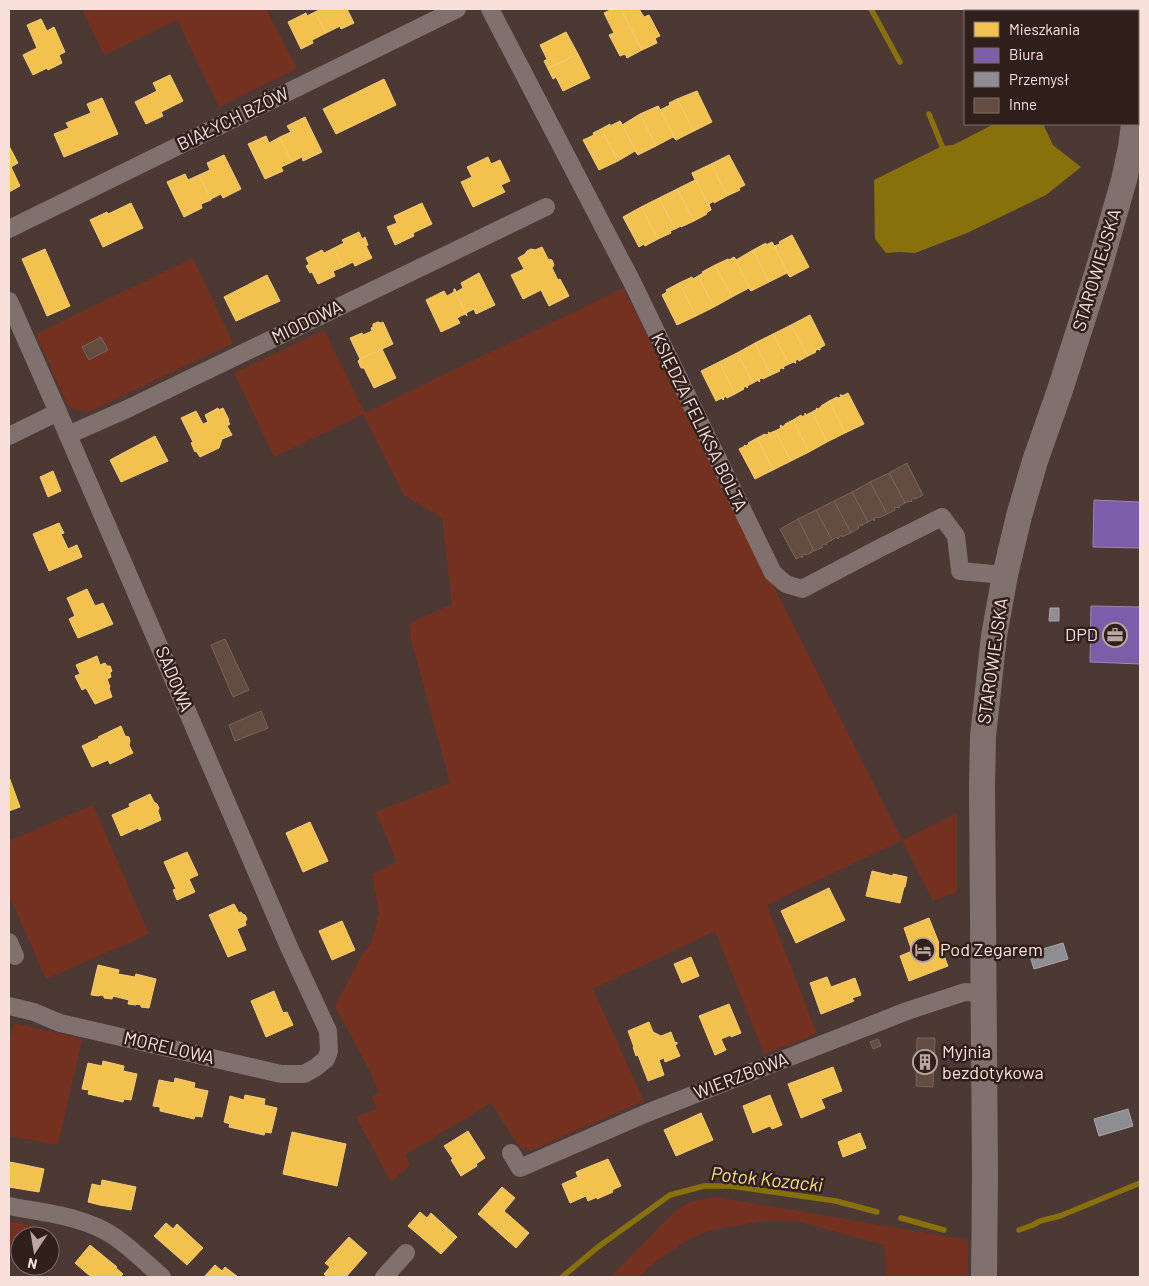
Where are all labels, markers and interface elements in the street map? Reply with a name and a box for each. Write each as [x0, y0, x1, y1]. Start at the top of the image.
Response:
legend [964, 10, 1139, 125]
text: Mieszkania [1009, 20, 1080, 38]
text: Biura [1009, 45, 1043, 63]
text: Przemysł [1009, 70, 1069, 88]
street label: BIAŁYCH BZÓW [173, 82, 292, 155]
text: Inne [1009, 95, 1037, 113]
street label: STAROWIEJSKA [1067, 206, 1125, 334]
street label: MIODOWA [268, 295, 346, 348]
street label: KSIĘDZA FELIKSA BOLTA [647, 329, 753, 514]
street label: STAROWIEJSKA [972, 596, 1012, 725]
office icon: DPD [1102, 622, 1128, 648]
place label: DPD [1065, 623, 1098, 645]
street label: SADOWA [151, 643, 198, 715]
hotel icon: Pod Zegarem [910, 937, 936, 963]
place label: Pod Zegarem [940, 938, 1043, 960]
street label: MORELOWA [122, 1026, 217, 1068]
place label: Myjnia bezdotykowa [942, 1040, 1044, 1083]
street label: WIERZBOWA [690, 1047, 791, 1103]
building icon: Myjnia bezdotykowa [912, 1049, 938, 1075]
water label: Potok Kozacki [710, 1161, 825, 1196]
north arrow [10, 1226, 60, 1276]
text: N [26, 1255, 39, 1273]

